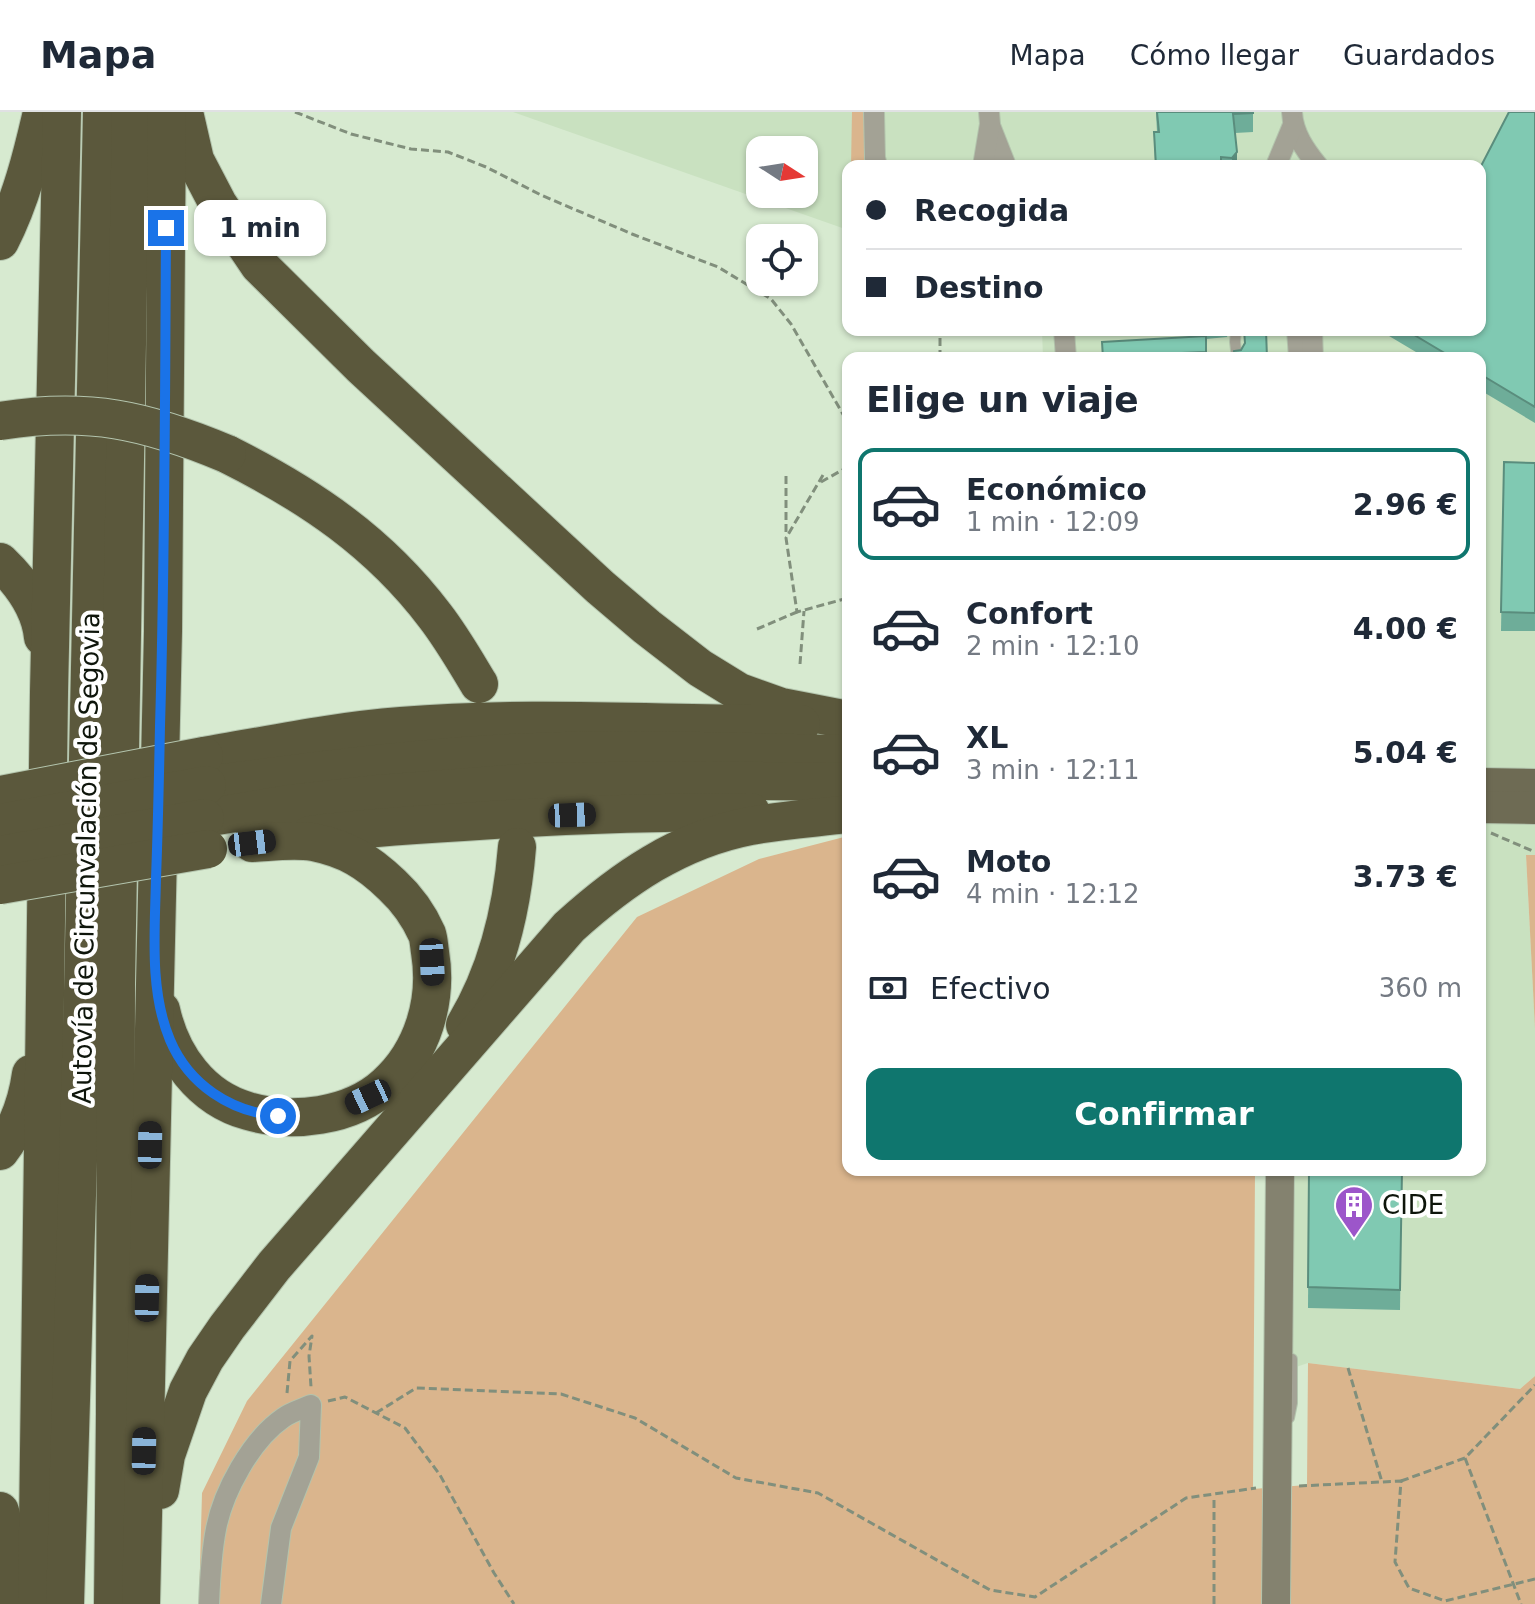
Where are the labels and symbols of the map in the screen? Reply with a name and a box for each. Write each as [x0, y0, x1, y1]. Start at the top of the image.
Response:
north arrow [746, 136, 818, 208]
callout: 1 min [194, 200, 326, 256]
route end [148, 210, 184, 246]
street label: Autovía de Circunvalación de Segovia [67, 612, 105, 1104]
car [548, 802, 596, 828]
car [227, 828, 277, 858]
car [419, 937, 445, 987]
car [341, 1076, 395, 1118]
route start [260, 1098, 296, 1134]
car [138, 1121, 162, 1169]
building icon: CIDE [1333, 1184, 1375, 1239]
place label: CIDE [1382, 1190, 1444, 1220]
car [135, 1274, 159, 1322]
car [132, 1427, 156, 1475]

